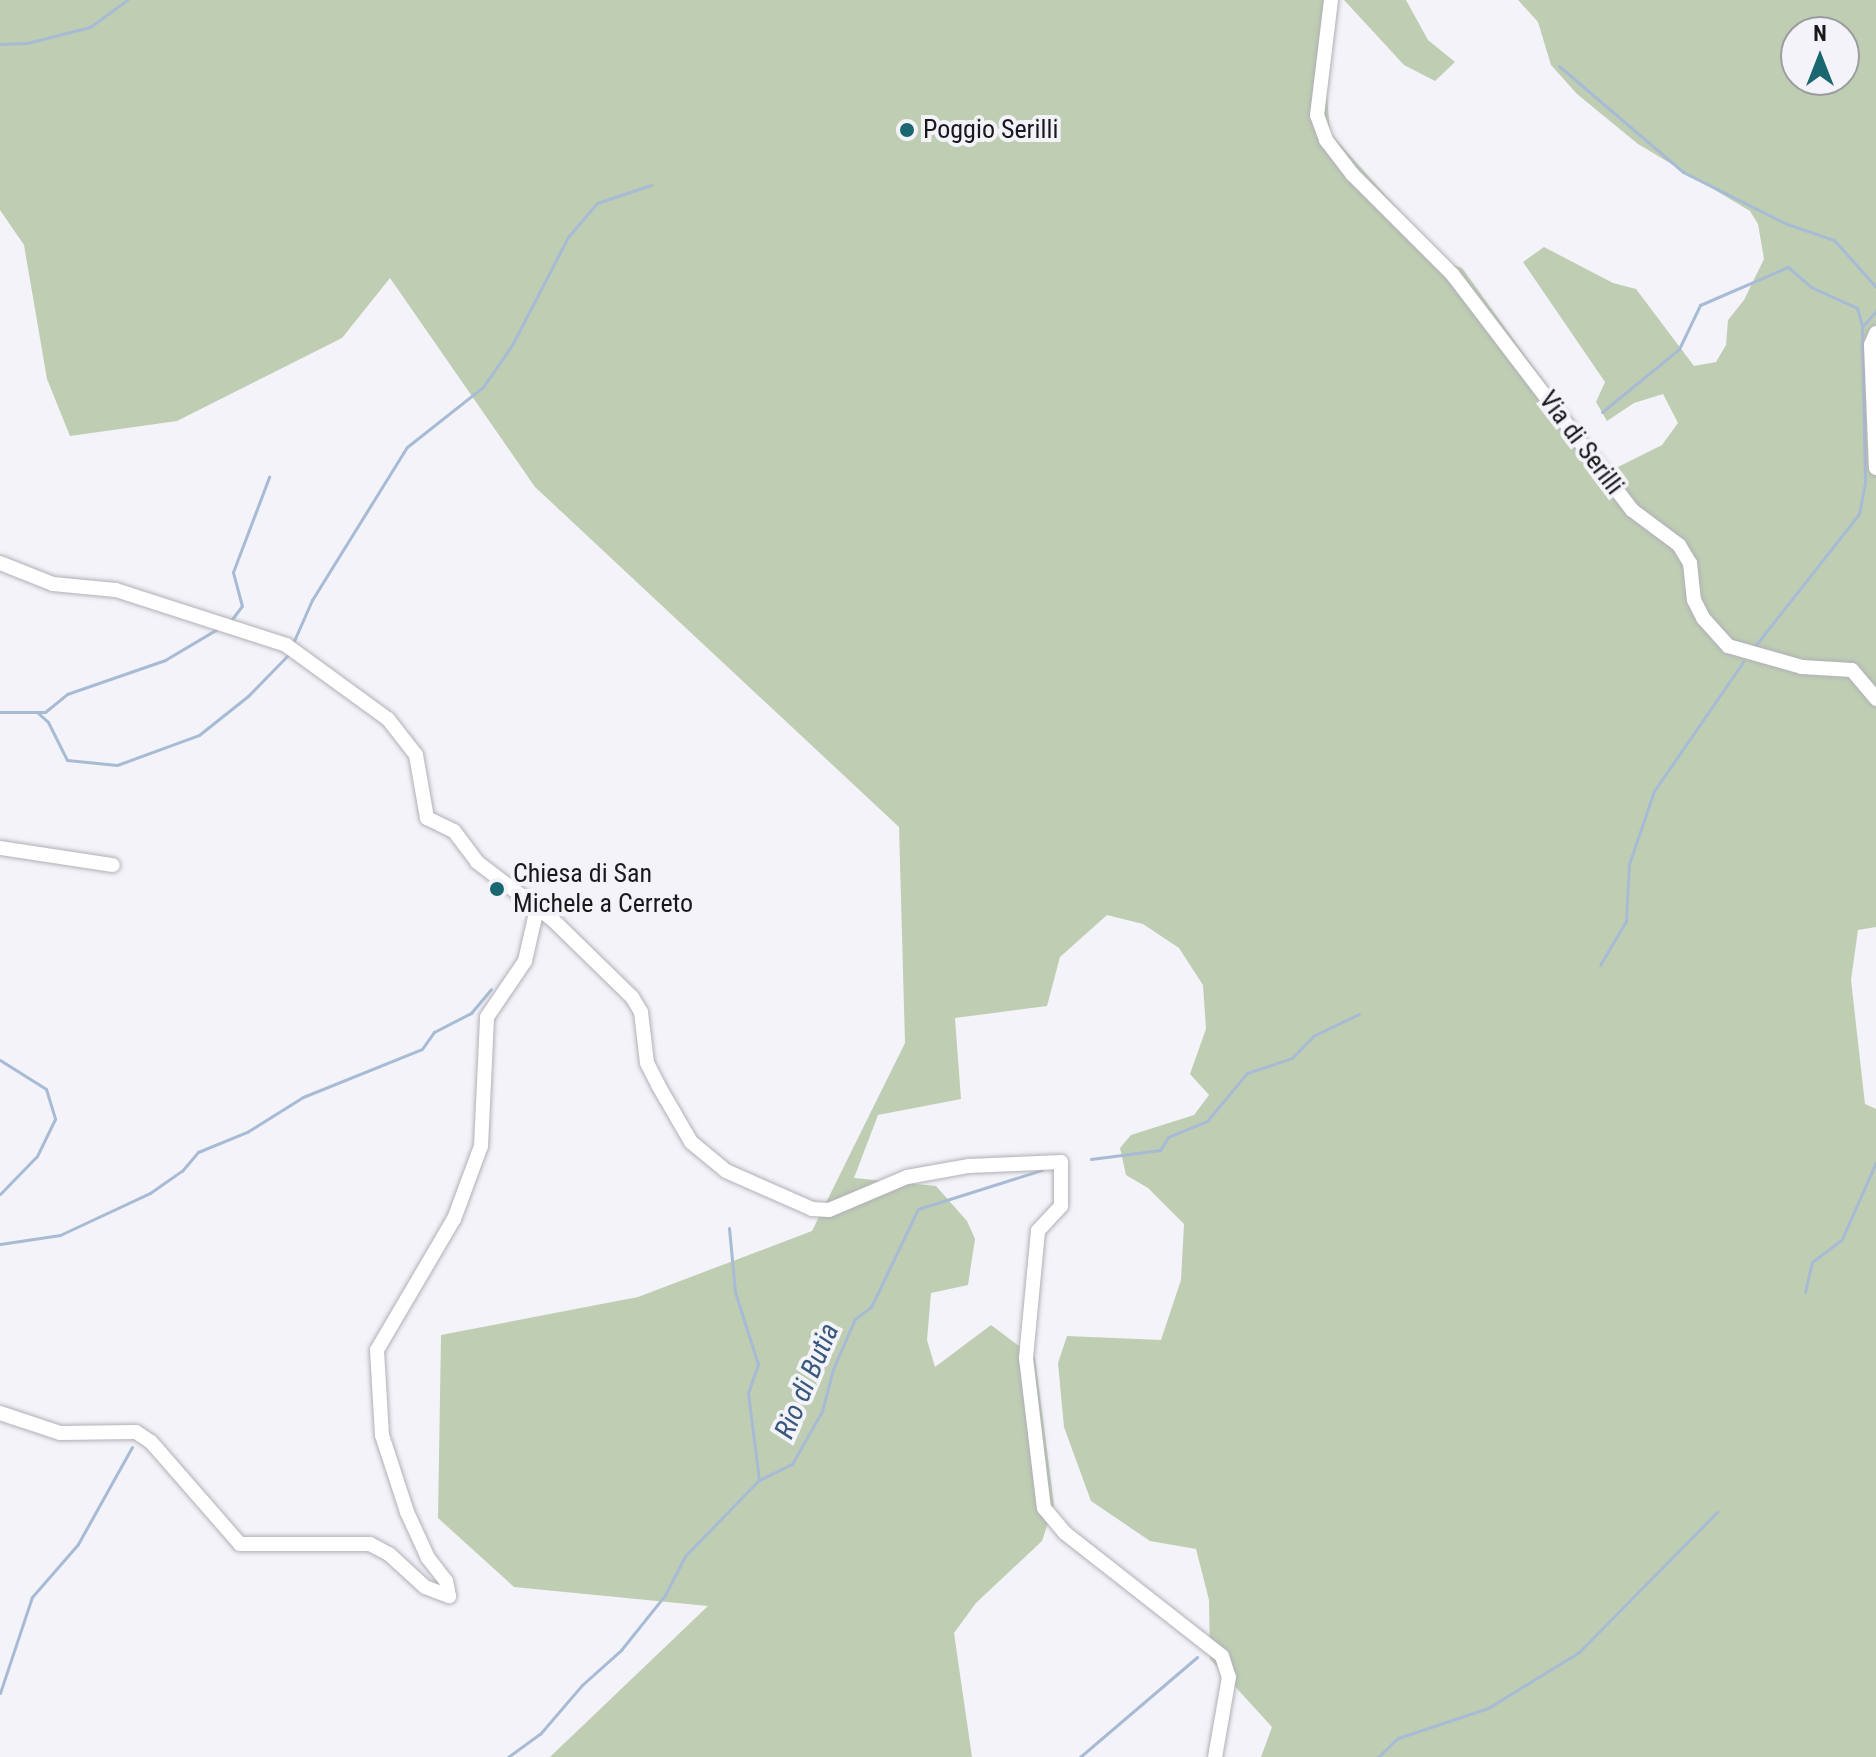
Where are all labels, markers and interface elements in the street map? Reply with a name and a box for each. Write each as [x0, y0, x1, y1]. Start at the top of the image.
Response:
north arrow [1780, 16, 1860, 96]
text: N [1813, 21, 1827, 46]
place label: Poggio Serilli [923, 114, 1058, 146]
marker: Poggio Serilli [898, 121, 916, 139]
street label: Via di Serilli [1532, 385, 1630, 501]
place label: Chiesa di San Michele a Cerreto [513, 858, 693, 920]
marker: Chiesa di San Michele a Cerreto [488, 880, 506, 898]
water label: Rio di Butia [768, 1318, 846, 1444]

